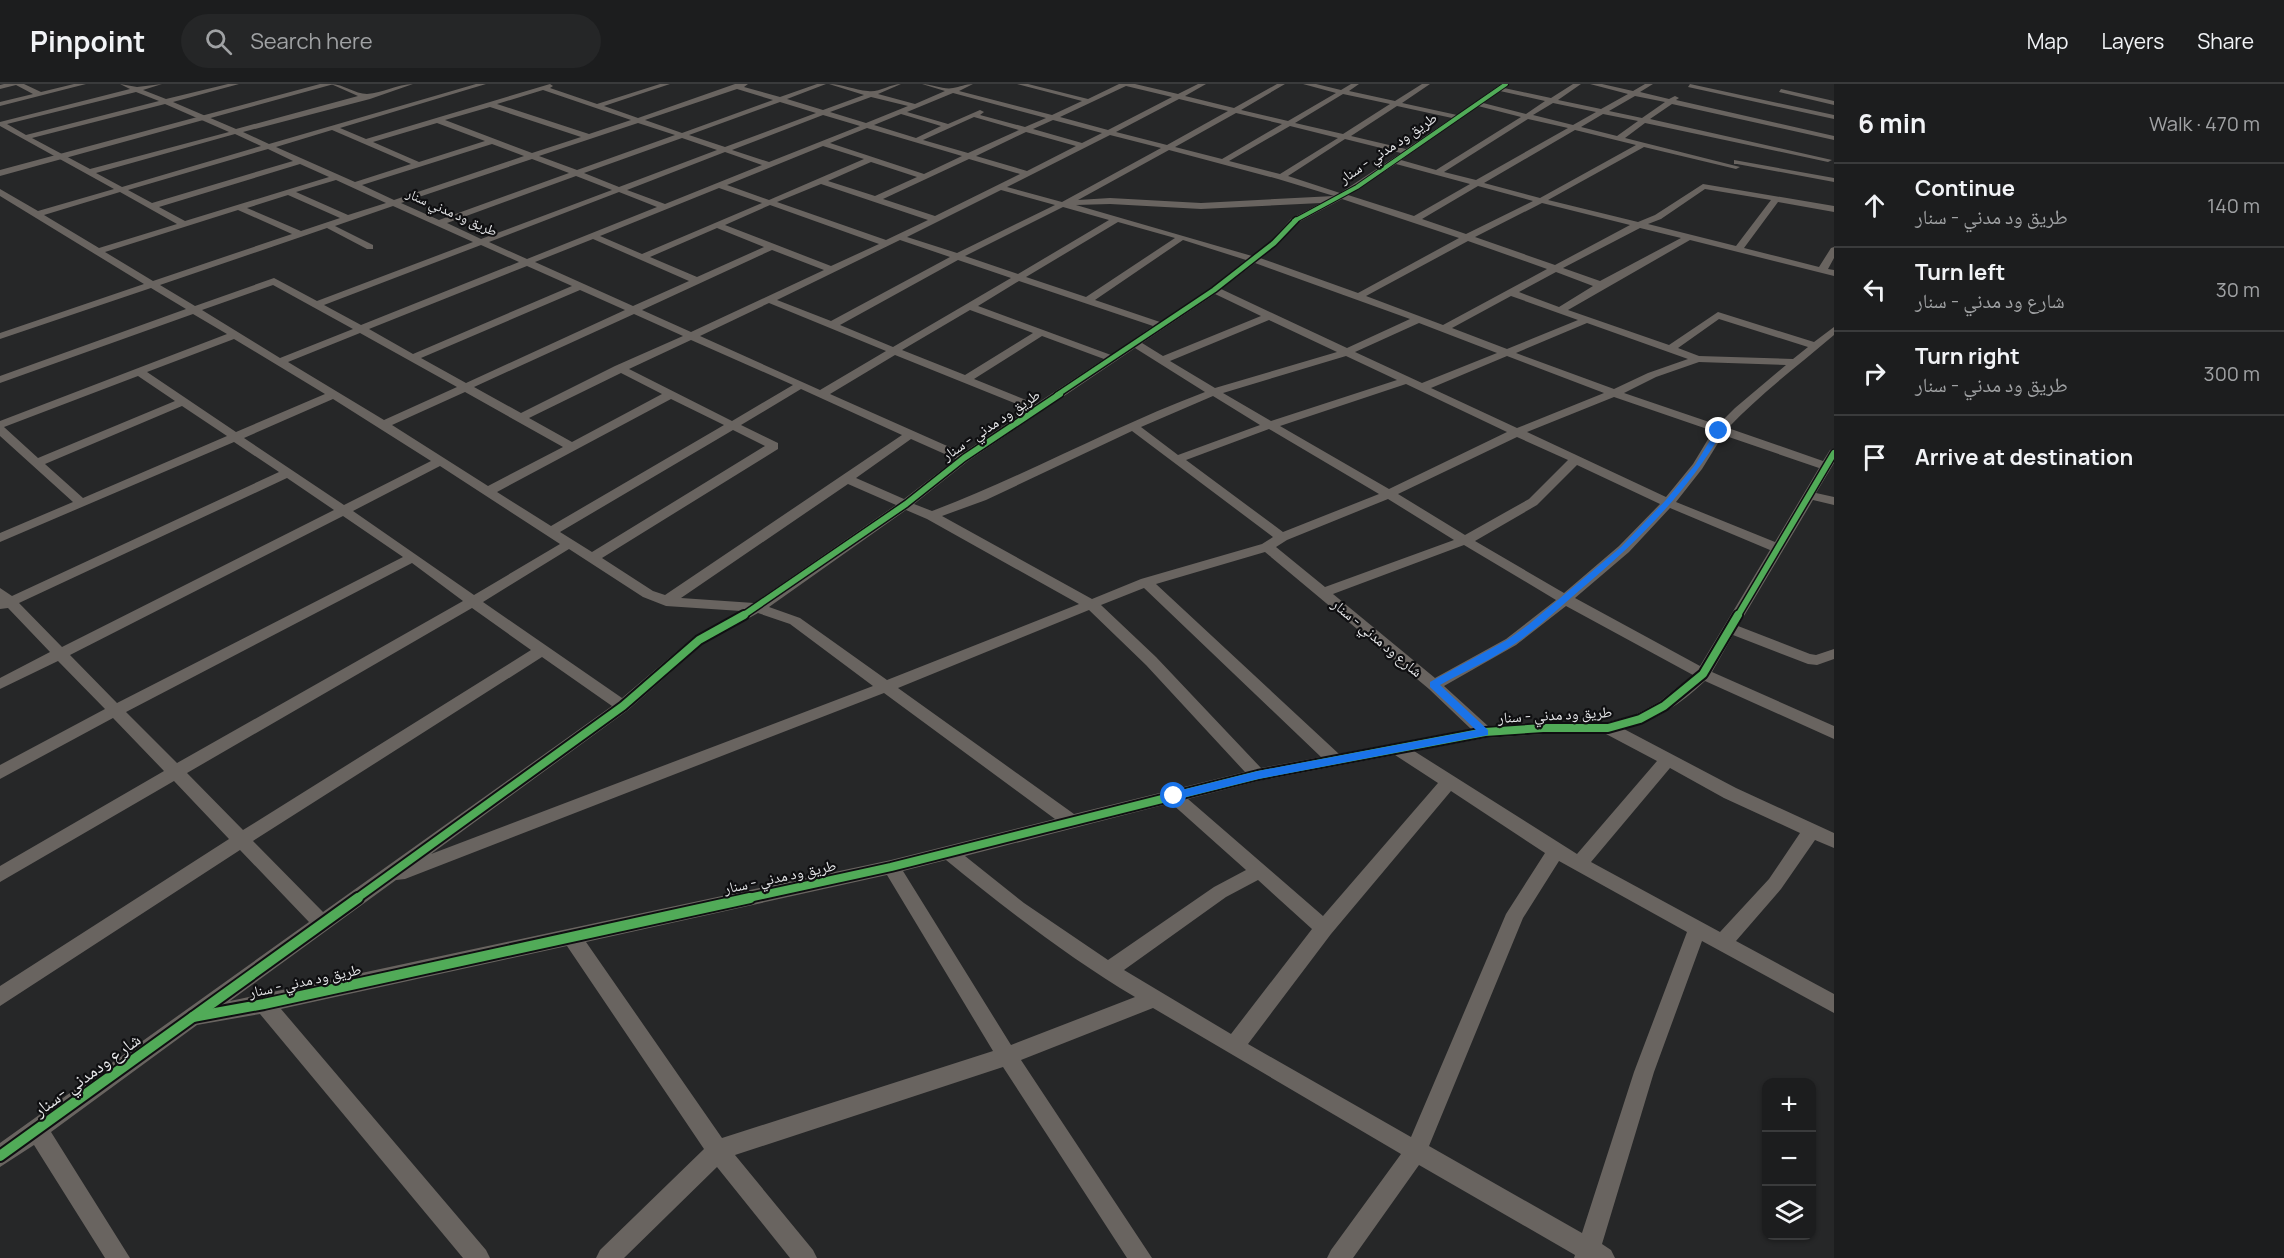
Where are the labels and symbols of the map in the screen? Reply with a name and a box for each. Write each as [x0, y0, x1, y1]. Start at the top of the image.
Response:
street label: طريق ود مدني - سنار [1334, 107, 1442, 190]
street label: طريق ود مدني سنار [402, 182, 501, 243]
street label: طريق ود مدني - سنار [937, 384, 1045, 467]
route end [1705, 417, 1731, 443]
street label: شارع ود مدني - سنار [1326, 593, 1427, 683]
street label: طريق ود مدني - سنار [1496, 701, 1613, 730]
route start [1160, 782, 1186, 808]
street label: طريق ود مدني - سنار [721, 854, 839, 901]
street label: طريق ود مدني - سنار [246, 958, 364, 1005]
street label: شارع ودمدني -سنار [27, 1027, 147, 1125]

